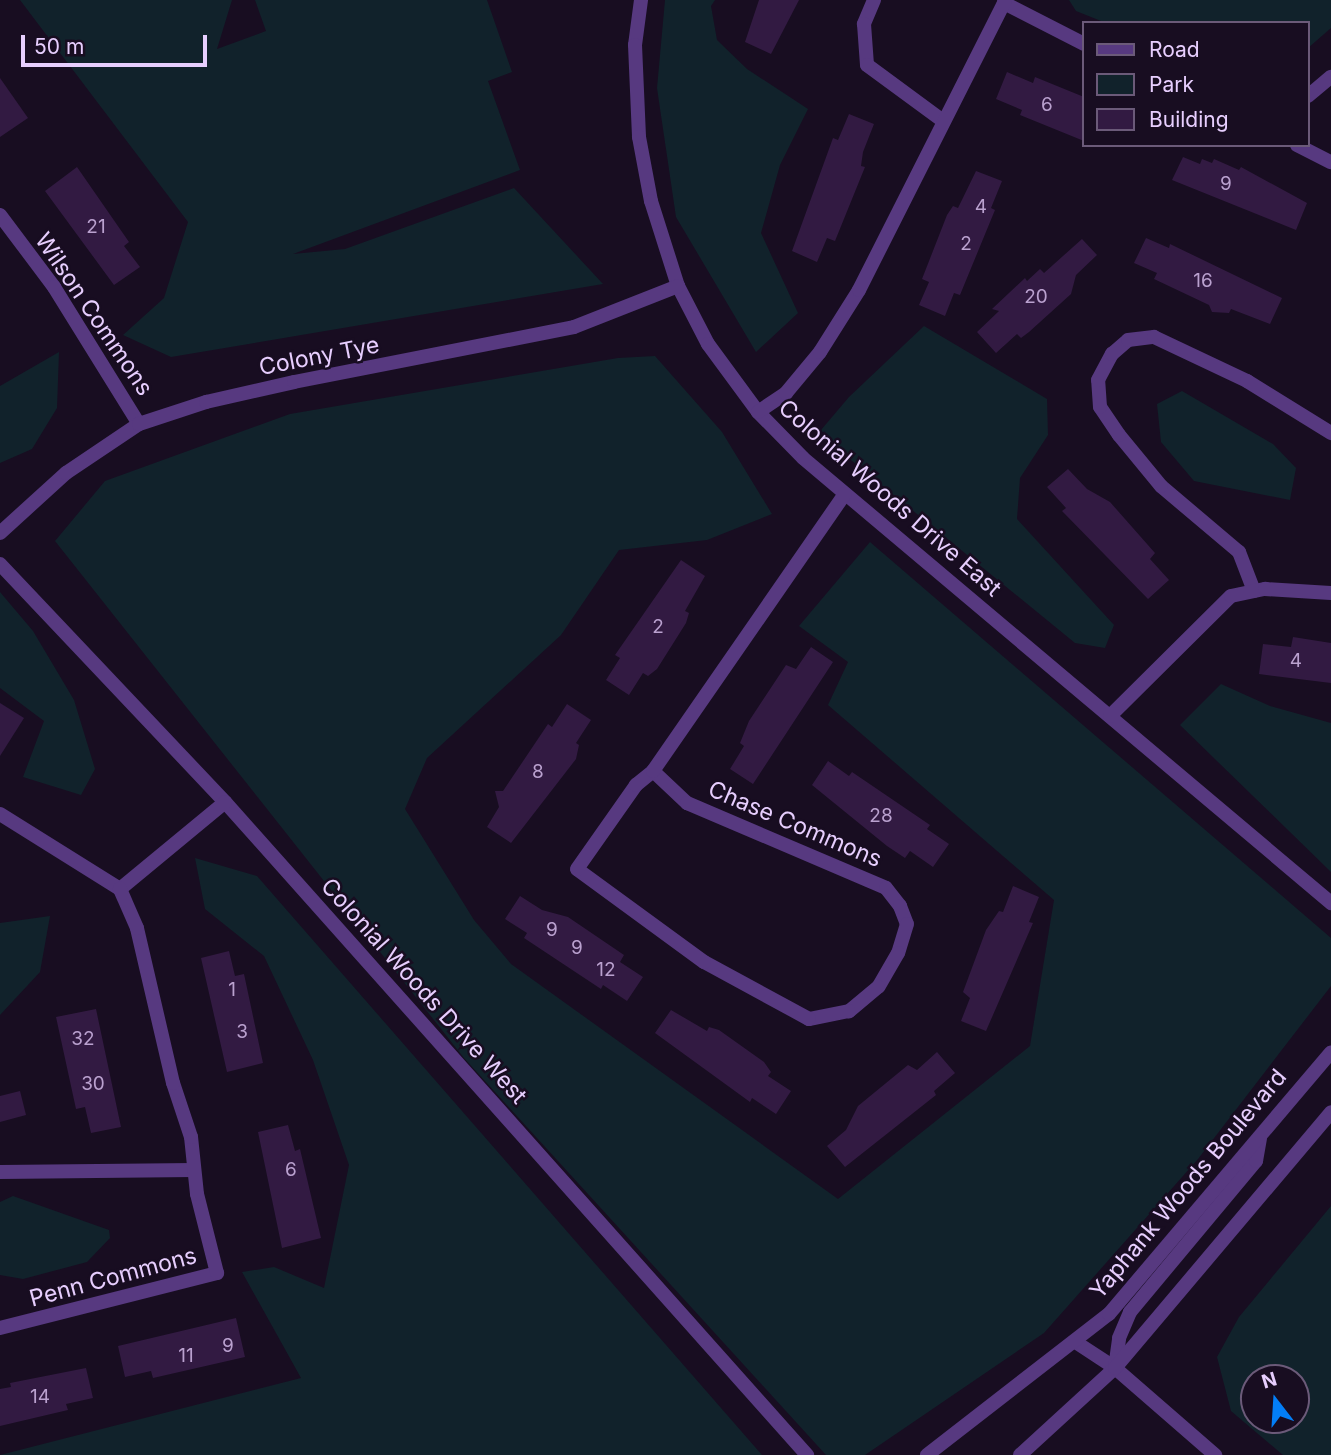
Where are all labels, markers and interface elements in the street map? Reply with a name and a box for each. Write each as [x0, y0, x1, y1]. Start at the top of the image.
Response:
scale bar [24, 21, 210, 65]
legend [1082, 21, 1310, 147]
text: 50 m [34, 34, 84, 59]
text: Road [1149, 37, 1200, 62]
text: Park [1149, 72, 1194, 97]
house number: 6 [1041, 94, 1053, 116]
text: Building [1149, 107, 1229, 132]
house number: 9 [1220, 173, 1232, 195]
house number: 4 [975, 196, 987, 218]
house number: 21 [86, 216, 106, 238]
street label: Wilson Commons [29, 227, 159, 401]
house number: 2 [960, 233, 972, 255]
house number: 16 [1193, 270, 1213, 292]
house number: 20 [1024, 286, 1048, 308]
street label: Colony Tye [257, 331, 381, 381]
street label: Colonial Woods Drive East [773, 394, 1007, 602]
house number: 2 [652, 616, 664, 638]
house number: 4 [1290, 650, 1302, 672]
house number: 8 [532, 761, 544, 783]
street label: Chase Commons [704, 775, 886, 873]
house number: 28 [869, 805, 893, 827]
street label: Colonial Woods Drive West [315, 873, 533, 1109]
house number: 9 [546, 919, 558, 941]
house number: 9 [571, 937, 583, 959]
house number: 12 [596, 959, 616, 981]
house number: 1 [228, 979, 236, 1001]
house number: 3 [236, 1021, 248, 1043]
house number: 32 [71, 1028, 95, 1050]
street label: Yaphank Woods Boulevard [1084, 1064, 1292, 1304]
house number: 30 [81, 1073, 105, 1095]
house number: 6 [285, 1159, 297, 1181]
street label: Penn Commons [26, 1241, 200, 1313]
house number: 9 [222, 1335, 234, 1357]
house number: 11 [178, 1345, 194, 1367]
north arrow [1240, 1364, 1310, 1434]
text: N [1259, 1367, 1280, 1393]
house number: 14 [30, 1386, 50, 1408]

